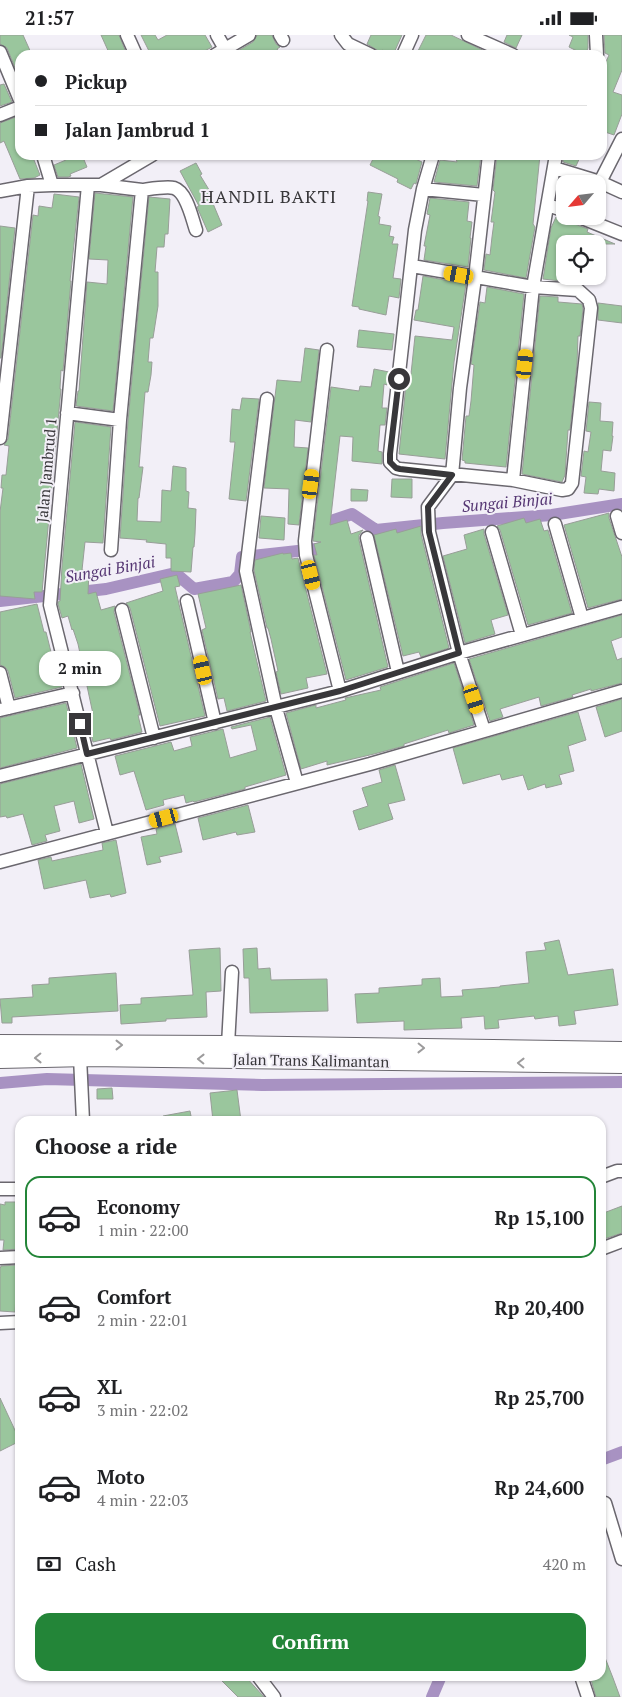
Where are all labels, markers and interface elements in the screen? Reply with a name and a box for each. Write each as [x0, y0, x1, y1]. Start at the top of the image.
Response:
text: 21:57 [25, 5, 74, 30]
text: Pickup [65, 69, 127, 94]
text: Jalan Jambrud 1 [65, 117, 210, 142]
north arrow [556, 175, 606, 225]
map controls [556, 175, 606, 285]
district label: HANDIL BAKTI [201, 184, 337, 208]
button: locate [556, 235, 606, 285]
car [442, 265, 475, 285]
car [515, 348, 534, 380]
route start [388, 368, 410, 390]
street label: Jalan Jambrud 1 [31, 417, 61, 523]
car [301, 468, 320, 500]
water label: Sungai Binjai [461, 487, 554, 517]
water label: Sungai Binjai [63, 550, 157, 588]
car [300, 559, 321, 591]
callout: 2 min [39, 651, 121, 687]
car [192, 654, 213, 686]
text: 2 min [58, 657, 102, 679]
car [462, 682, 485, 716]
route end [69, 713, 91, 735]
car [147, 807, 180, 829]
one-way arrow [115, 1040, 123, 1050]
one-way arrow [418, 1043, 425, 1053]
street label: Jalan Trans Kalimantan [233, 1049, 389, 1071]
one-way arrow [34, 1053, 42, 1063]
one-way arrow [197, 1054, 204, 1064]
one-way arrow [517, 1057, 525, 1068]
text: Choose a ride [35, 1131, 177, 1160]
text: Economy [97, 1194, 180, 1219]
icon: car [37, 1195, 82, 1240]
text: Rp 15,100 [495, 1205, 584, 1230]
text: 1 min · 22:00 [97, 1219, 189, 1241]
text: Comfort [97, 1284, 172, 1309]
icon: car [37, 1285, 82, 1330]
text: Rp 20,400 [495, 1295, 584, 1320]
text: 2 min · 22:01 [97, 1309, 189, 1331]
text: XL [97, 1374, 122, 1399]
icon: car [37, 1375, 82, 1420]
text: Rp 25,700 [495, 1385, 584, 1410]
text: 3 min · 22:02 [97, 1399, 189, 1421]
text: Moto [97, 1464, 145, 1489]
icon: car [37, 1465, 82, 1510]
text: Rp 24,600 [495, 1475, 584, 1500]
text: 4 min · 22:03 [97, 1489, 189, 1511]
icon: cash [35, 1550, 63, 1578]
text: Cash [75, 1551, 116, 1576]
text: 420 m [543, 1553, 586, 1575]
button: Confirm [35, 1613, 586, 1671]

